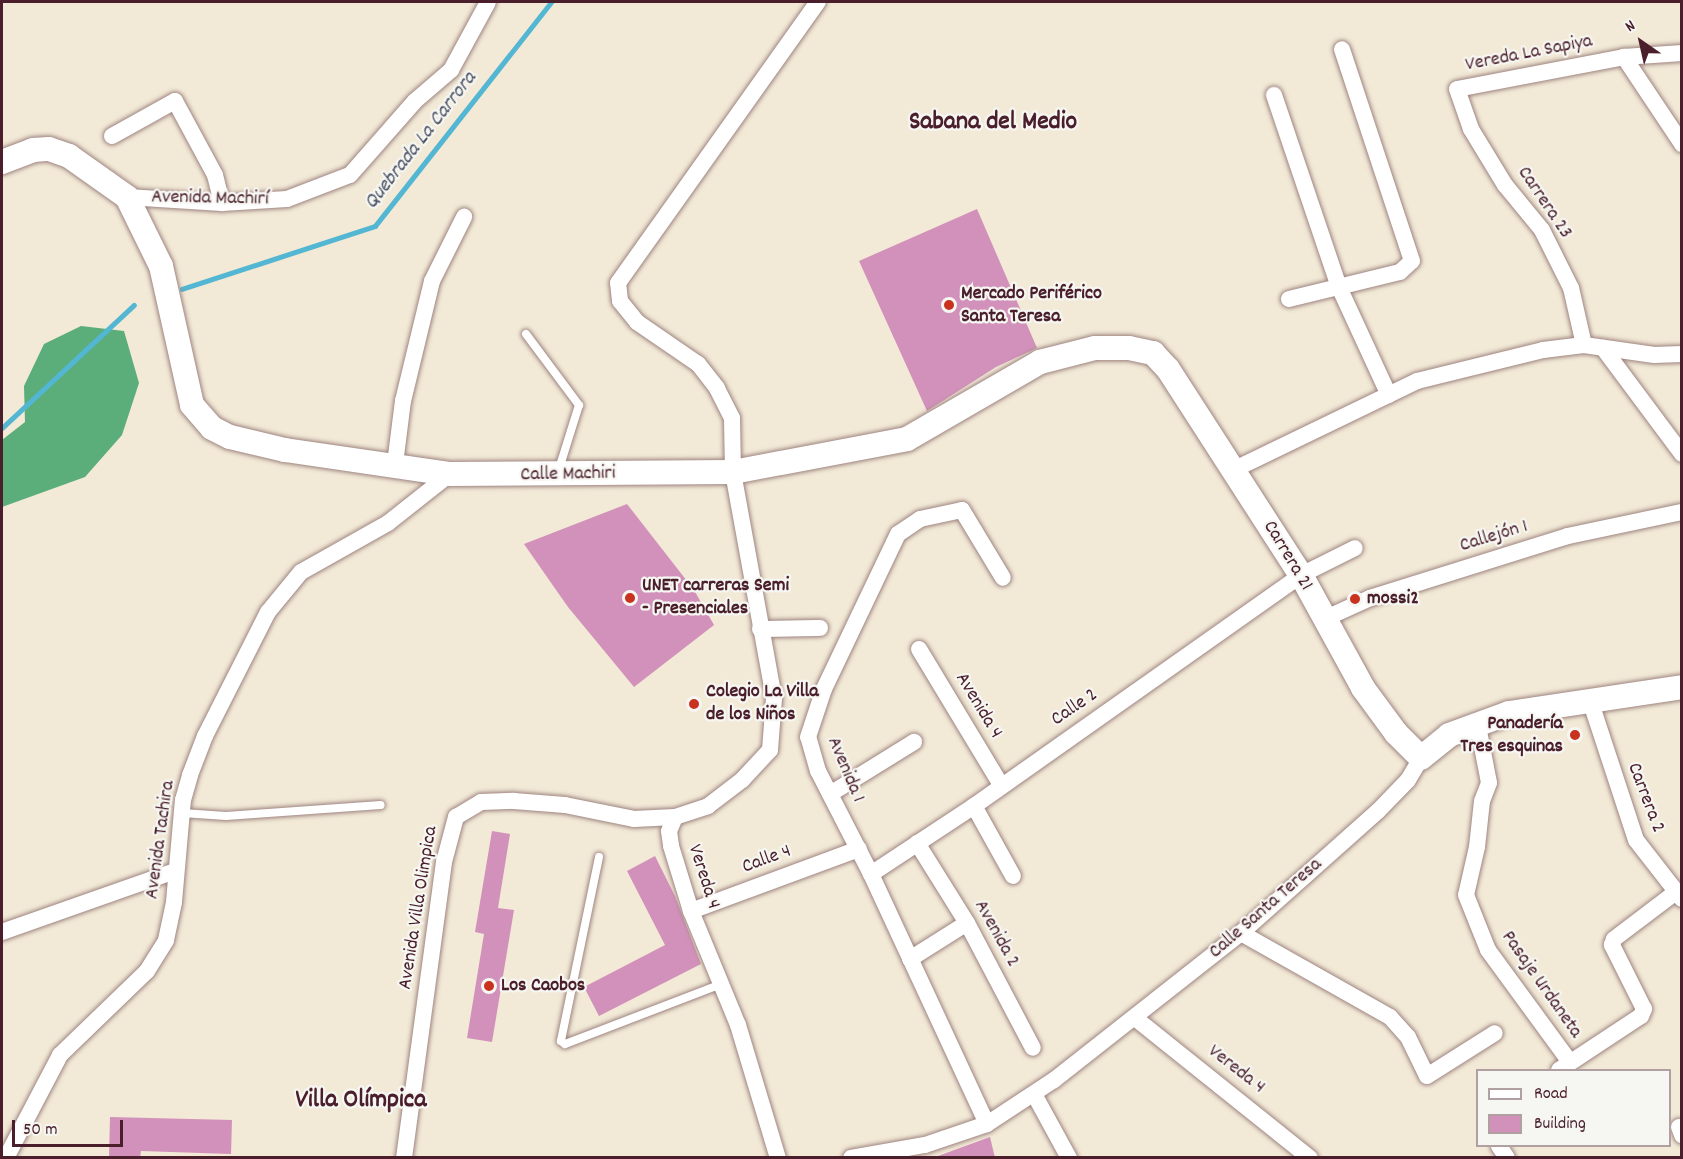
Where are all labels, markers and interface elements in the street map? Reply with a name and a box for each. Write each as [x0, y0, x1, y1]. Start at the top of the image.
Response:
north arrow [1611, 12, 1671, 72]
text: N [1621, 15, 1640, 38]
street label: Vereda La Sapiya [1464, 30, 1594, 78]
water label: Quebrada La Carrora [359, 67, 483, 215]
district label: Sabana del Medio [909, 107, 1077, 139]
street label: Carrera 23 [1511, 162, 1577, 244]
street label: Avenida Machirí [151, 186, 269, 212]
place label: Mercado Periférico Santa Teresa [961, 282, 1102, 329]
marker: Mercado Periférico Santa Teresa [942, 298, 956, 312]
street label: Calle Machiri [520, 462, 616, 488]
street label: Callejón 1 [1457, 515, 1531, 559]
street label: Carrera 21 [1257, 517, 1317, 595]
place label: UNET carreras Semi - Presenciales [642, 574, 789, 621]
place label: mossi2 [1367, 587, 1419, 611]
marker: UNET carreras Semi - Presenciales [623, 591, 637, 605]
marker: mossi2 [1348, 592, 1362, 606]
street label: Avenida 4 [949, 669, 1007, 743]
place label: Colegio La Villa de los Niños [706, 680, 819, 727]
street label: Calle 2 [1047, 684, 1103, 732]
marker: Colegio La Villa de los Niños [687, 697, 701, 711]
place label: Panadería Tres esquinas [1460, 712, 1563, 759]
marker: Panadería Tres esquinas [1568, 728, 1582, 742]
street label: Avenida 1 [821, 734, 869, 806]
street label: Carrera 2 [1621, 760, 1669, 836]
street label: Avenida Tachira [141, 779, 181, 901]
street label: Avenida Villa Olimpica [394, 825, 444, 991]
street label: Calle 4 [739, 840, 795, 880]
street label: Vereda 4 [681, 842, 725, 912]
street label: Calle Santa Teresa [1205, 853, 1327, 965]
street label: Avenida 2 [968, 896, 1024, 972]
street label: Pasaje Urdaneta [1495, 927, 1587, 1043]
place label: Los Caobos [501, 974, 585, 998]
marker: Los Caobos [482, 979, 496, 993]
street label: Vereda 4 [1202, 1040, 1270, 1100]
legend [1476, 1069, 1671, 1147]
text: Road [1534, 1082, 1568, 1107]
district label: Villa Olímpica [296, 1085, 426, 1117]
scale bar [15, 1108, 126, 1146]
text: Building [1534, 1112, 1586, 1137]
text: 50 m [23, 1118, 58, 1143]

